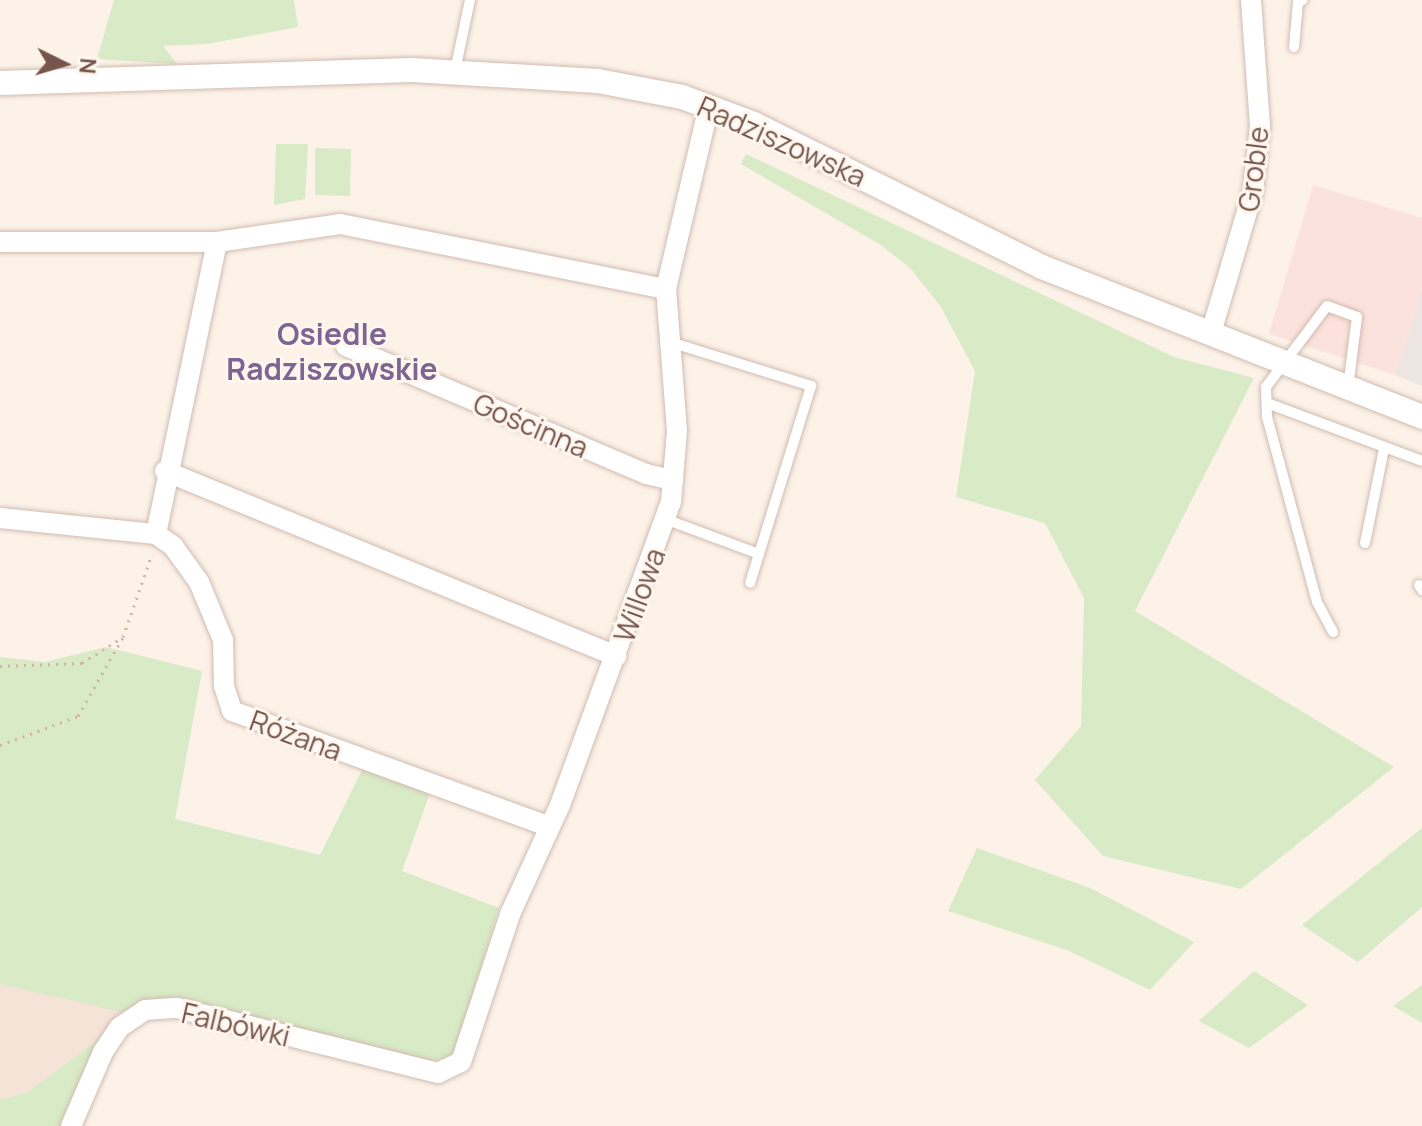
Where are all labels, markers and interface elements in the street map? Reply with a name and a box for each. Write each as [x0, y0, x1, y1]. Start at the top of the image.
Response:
north arrow [24, 24, 104, 104]
text: N [72, 57, 104, 75]
street label: Radziszowska [693, 89, 871, 193]
street label: Groble [1231, 124, 1275, 214]
district label: Osiedle Radziszowskie [226, 316, 438, 386]
street label: Gościnna [469, 386, 593, 464]
street label: Willowa [607, 543, 671, 647]
street label: Różana [245, 703, 347, 767]
street label: Falbówki [179, 995, 293, 1053]

